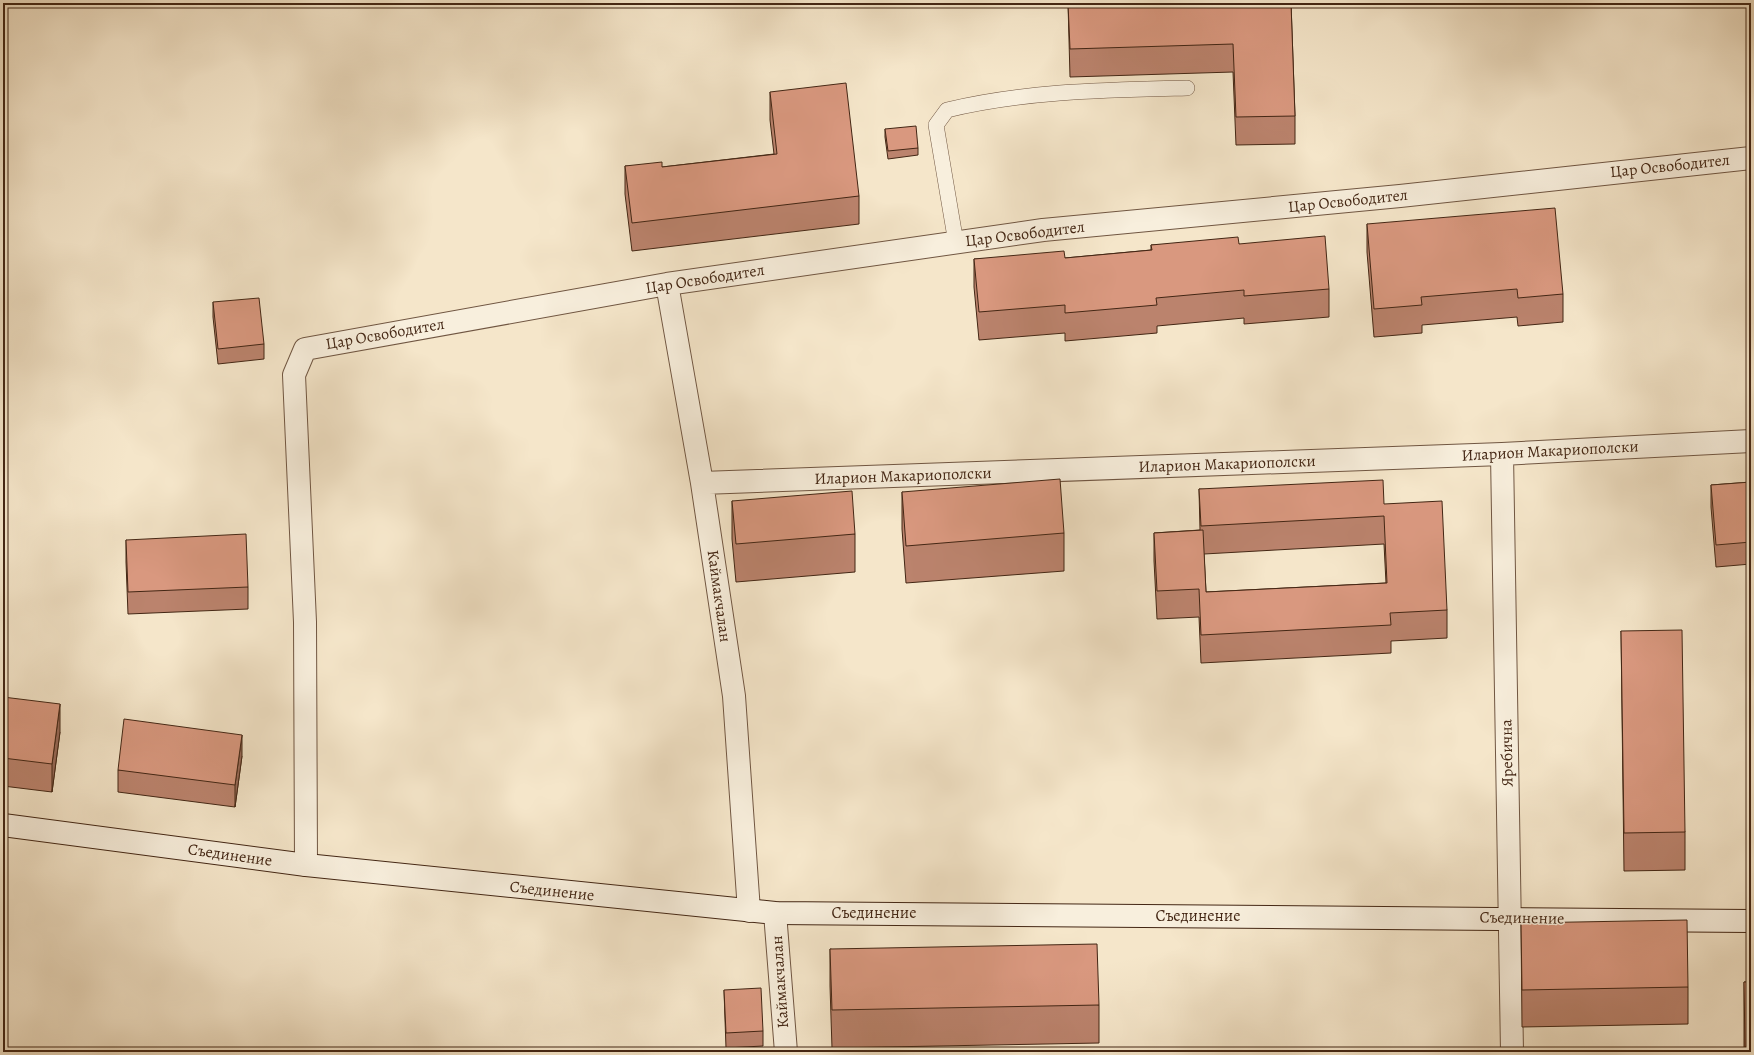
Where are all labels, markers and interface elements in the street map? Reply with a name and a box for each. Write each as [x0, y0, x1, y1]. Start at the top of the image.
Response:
street label: Цар Освободител [1609, 149, 1731, 183]
street label: Цар Освободител [1287, 184, 1409, 218]
street label: Цар Освободител [964, 216, 1086, 252]
street label: Цар Освободител [644, 259, 766, 299]
street label: Цар Освободител [324, 313, 446, 355]
street label: Иларион Макариополски [1461, 435, 1639, 467]
street label: Иларион Макариополски [1138, 450, 1316, 478]
street label: Иларион Макариополски [814, 462, 992, 490]
street label: Каймакчалан [702, 548, 736, 644]
street label: Яребична [1495, 718, 1519, 787]
street label: Съединение [186, 838, 274, 872]
street label: Съединение [509, 876, 595, 906]
street label: Съединение [832, 902, 917, 924]
street label: Съединение [1156, 905, 1241, 927]
street label: Съединение [1479, 906, 1565, 930]
street label: Каймакчалан [766, 935, 794, 1029]

